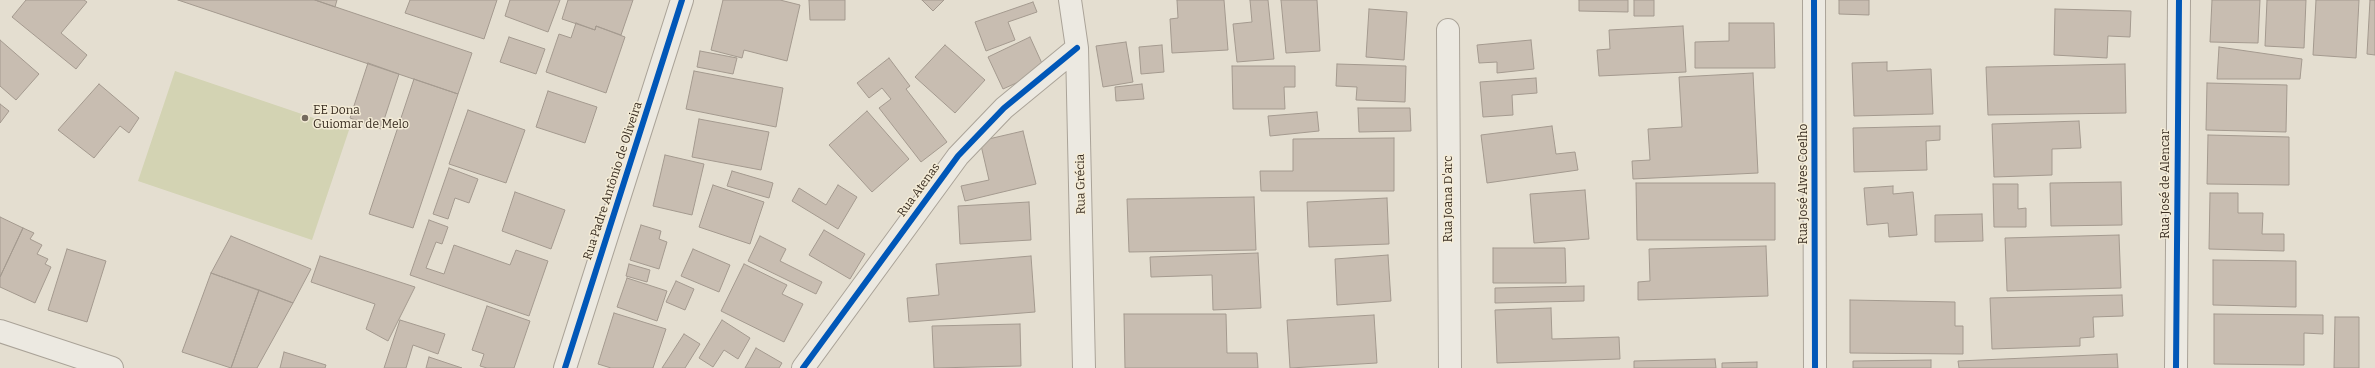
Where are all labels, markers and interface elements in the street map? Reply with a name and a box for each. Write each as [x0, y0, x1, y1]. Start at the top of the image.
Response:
street label: Rua Padre Antônio de Oliveira [581, 100, 645, 262]
place label: EE Dona Guiomar de Melo [313, 104, 409, 132]
marker: EE Dona Guiomar de Melo [300, 113, 310, 123]
street label: Rua José Alves Coelho [1797, 124, 1811, 244]
street label: Rua José de Alencar [2159, 129, 2173, 239]
street label: Rua Grécia [1073, 154, 1089, 214]
street label: Rua Joana D'arc [1442, 156, 1456, 242]
street label: Rua Atenas [895, 160, 943, 220]

